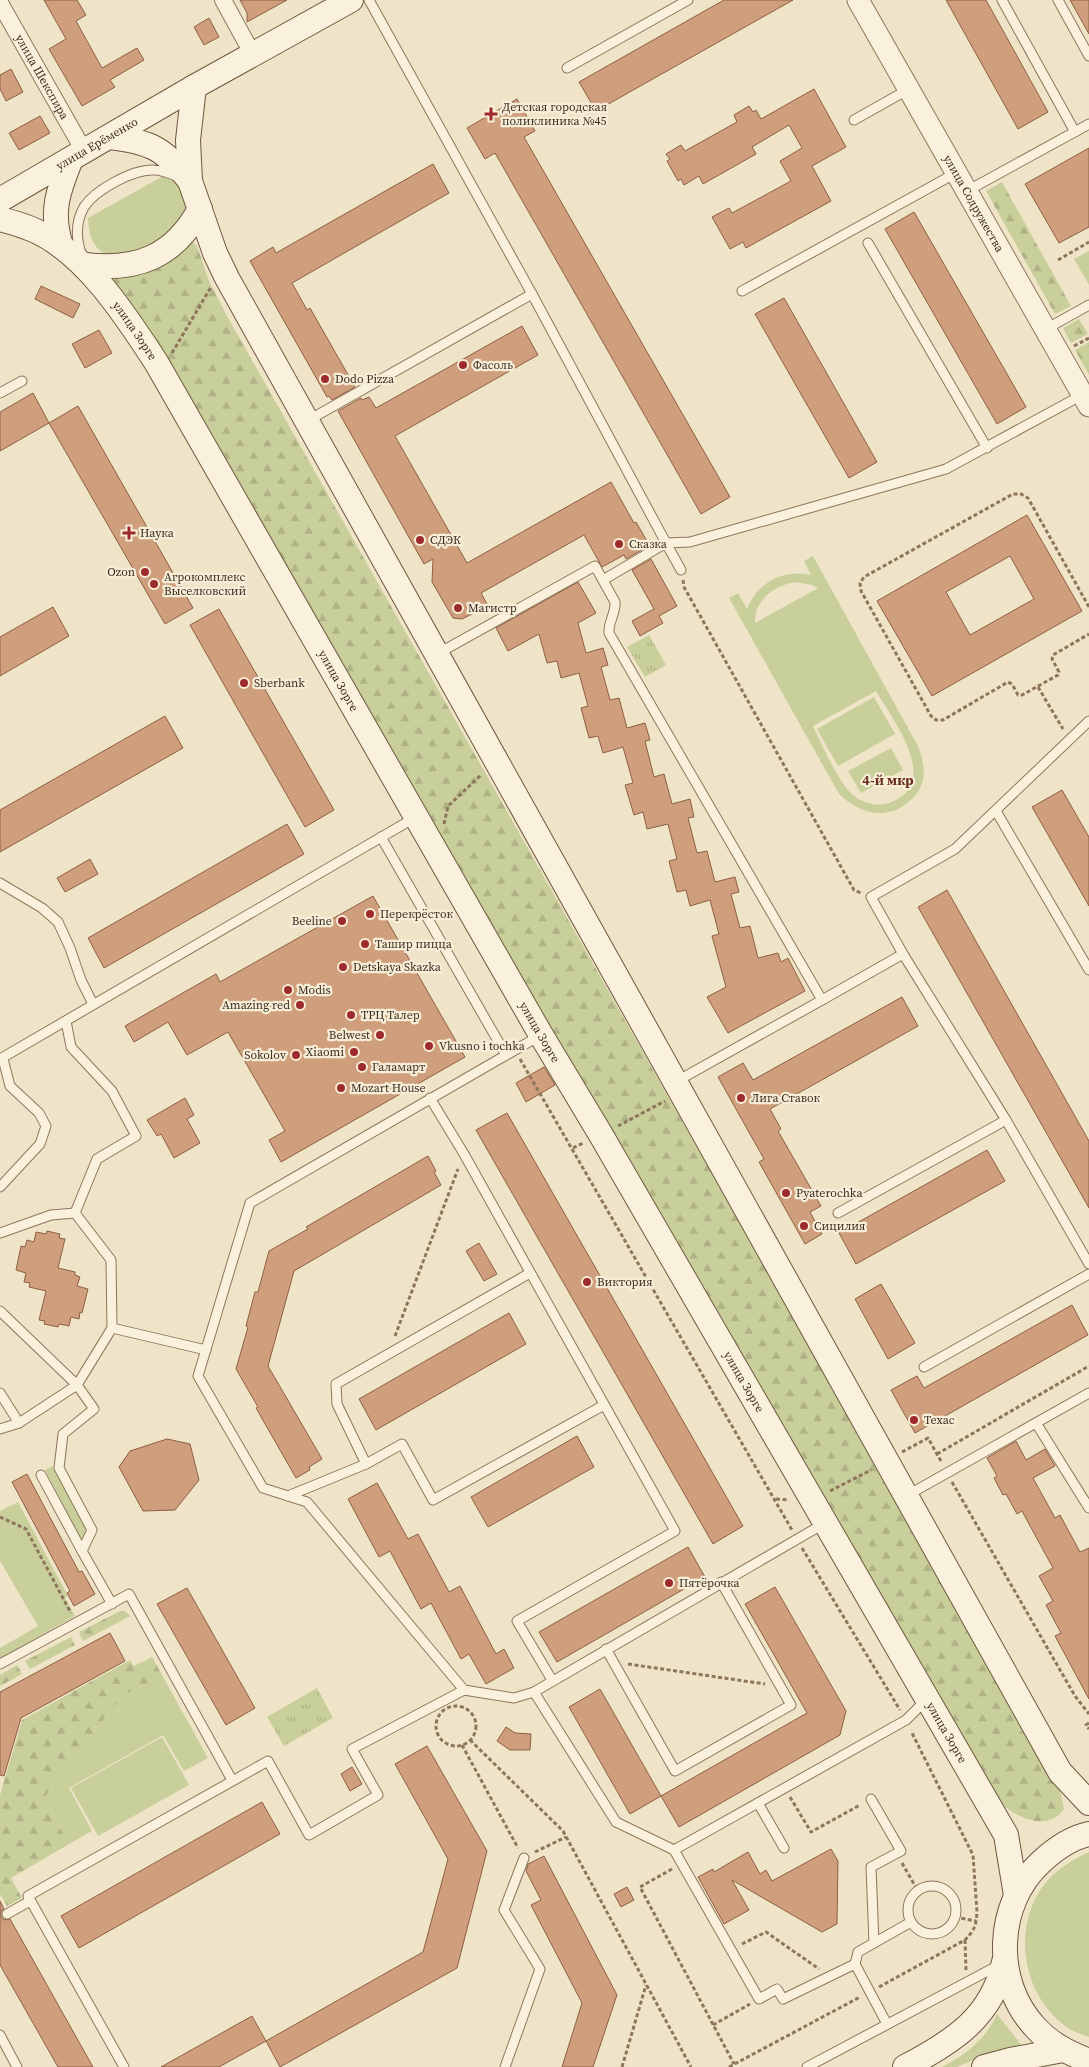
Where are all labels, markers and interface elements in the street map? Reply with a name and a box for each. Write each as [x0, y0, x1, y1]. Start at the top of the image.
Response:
street label: улица Шекспира [11, 31, 73, 123]
place label: Детская городская поликлиника №45 [502, 99, 607, 129]
marker: Детская городская поликлиника №45 [484, 107, 498, 121]
street label: улица Ерёменко [53, 113, 141, 174]
street label: улица Содружества [940, 152, 1008, 256]
street label: улица Зорге [109, 298, 161, 363]
place label: Фасоль [473, 357, 513, 373]
marker: Фасоль [457, 359, 469, 371]
place label: Dodo Pizza [335, 371, 395, 387]
marker: Dodo Pizza [319, 373, 331, 385]
place label: Наука [140, 525, 175, 541]
marker: Наука [122, 526, 136, 540]
place label: СДЭК [430, 532, 461, 548]
marker: СДЭК [414, 534, 426, 546]
place label: Сказка [629, 536, 668, 552]
marker: Сказка [613, 538, 625, 550]
place label: Ozon [107, 564, 135, 580]
marker: Ozon [139, 566, 151, 578]
place label: Агрокомплекс Выселковский [164, 569, 247, 599]
marker: Агрокомплекс Выселковский [148, 578, 160, 590]
place label: Магистр [468, 600, 517, 616]
marker: Магистр [452, 602, 464, 614]
street label: улица Зорге [314, 647, 362, 714]
place label: Sberbank [254, 675, 305, 691]
marker: Sberbank [238, 677, 250, 689]
district label: 4-й мкр [862, 770, 914, 790]
place label: Перекрёсток [380, 906, 453, 922]
marker: Перекрёсток [364, 908, 376, 920]
place label: Beeline [292, 913, 332, 929]
marker: Beeline [336, 915, 348, 927]
place label: Ташир пицца [375, 936, 453, 952]
marker: Ташир пицца [359, 938, 371, 950]
place label: Detskaya Skazka [353, 959, 442, 975]
marker: Detskaya Skazka [337, 961, 349, 973]
place label: Modis [298, 982, 331, 998]
marker: Modis [282, 984, 294, 996]
place label: Amazing red [222, 997, 290, 1013]
marker: Amazing red [294, 999, 306, 1011]
street label: улица Зорге [516, 999, 564, 1066]
place label: ТРЦ Талер [361, 1007, 420, 1023]
marker: ТРЦ Талер [345, 1009, 357, 1021]
place label: Belwest [329, 1027, 370, 1043]
marker: Belwest [374, 1029, 386, 1041]
place label: Vkusno i tochka [439, 1038, 526, 1054]
marker: Vkusno i tochka [423, 1040, 435, 1052]
place label: Xiaomi [306, 1044, 344, 1060]
marker: Xiaomi [348, 1046, 360, 1058]
place label: Sokolov [244, 1047, 286, 1063]
marker: Sokolov [290, 1049, 302, 1061]
place label: Галамарт [372, 1059, 426, 1075]
marker: Галамарт [356, 1061, 368, 1073]
place label: Mozart House [351, 1080, 426, 1096]
marker: Mozart House [335, 1082, 347, 1094]
place label: Лига Ставок [751, 1090, 821, 1106]
marker: Лига Ставок [735, 1092, 747, 1104]
place label: Pyaterochka [796, 1185, 863, 1201]
marker: Pyaterochka [780, 1187, 792, 1199]
place label: Сицилия [814, 1218, 865, 1234]
marker: Сицилия [798, 1220, 810, 1232]
place label: Виктория [597, 1274, 653, 1290]
marker: Виктория [581, 1276, 593, 1288]
street label: улица Зорге [720, 1348, 768, 1415]
place label: Техас [924, 1412, 955, 1428]
marker: Техас [908, 1414, 920, 1426]
place label: Пятёрочка [679, 1575, 740, 1591]
marker: Пятёрочка [663, 1577, 675, 1589]
street label: улица Зорге [923, 1699, 971, 1766]

